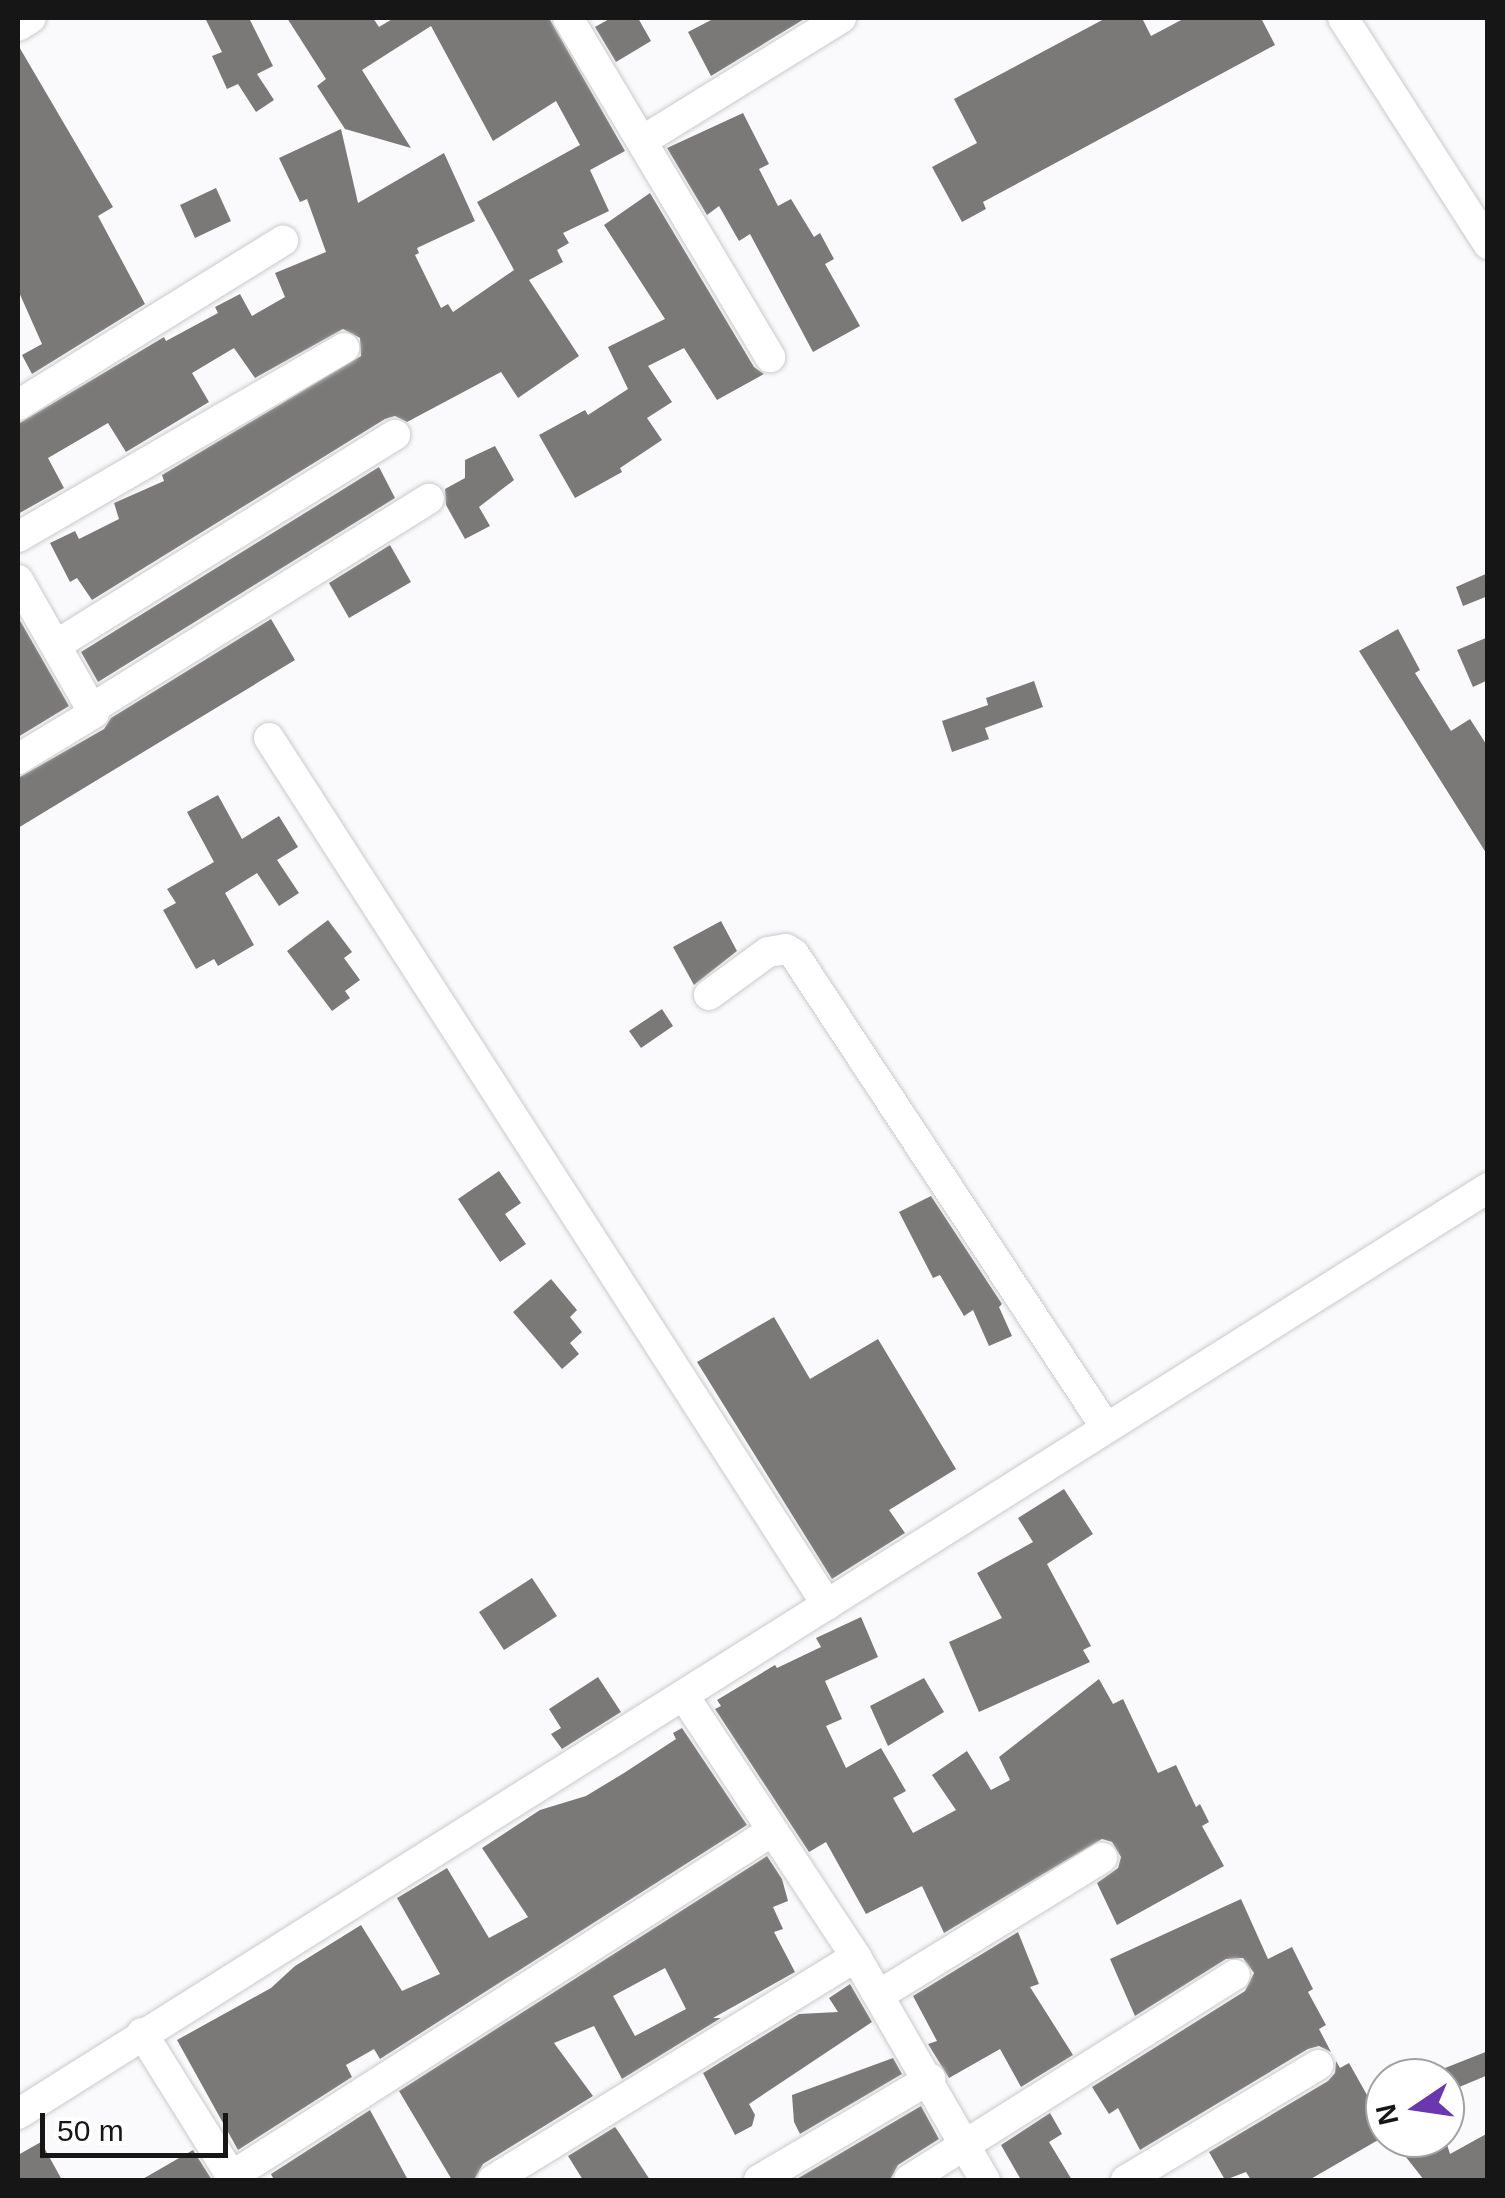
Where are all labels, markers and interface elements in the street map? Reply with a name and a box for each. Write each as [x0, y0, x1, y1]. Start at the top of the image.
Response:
north arrow [1365, 2058, 1465, 2158]
scale bar [45, 2093, 232, 2155]
text: N [1370, 2101, 1405, 2128]
text: 50 m [57, 2114, 124, 2147]

